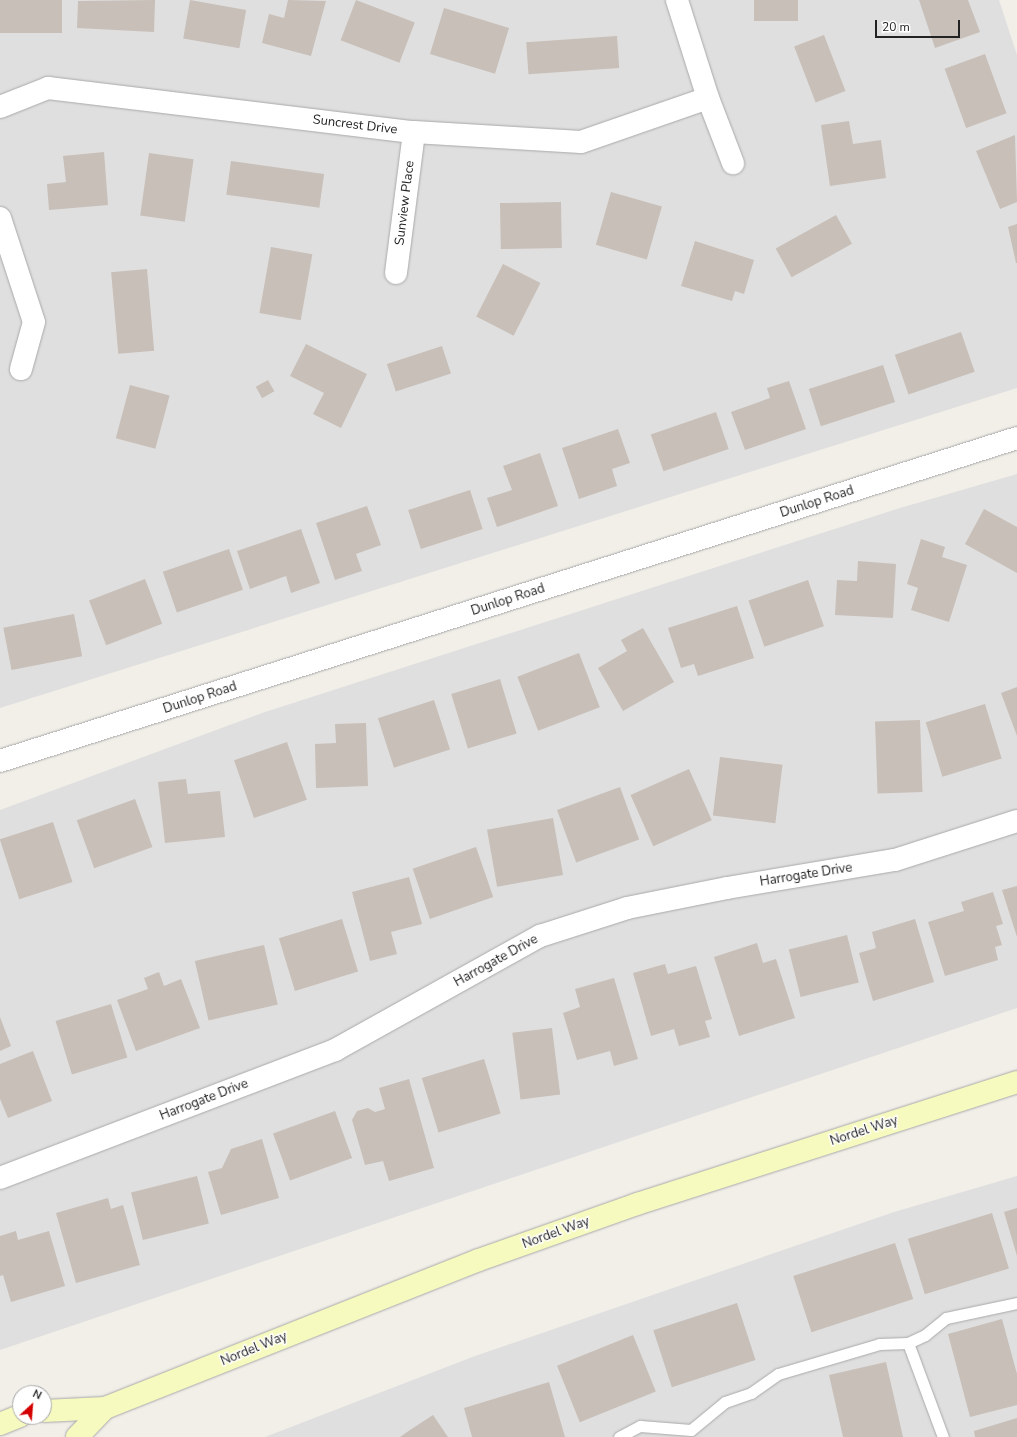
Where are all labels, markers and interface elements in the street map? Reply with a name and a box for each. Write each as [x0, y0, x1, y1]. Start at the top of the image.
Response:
scale bar [877, 12, 962, 38]
text: 20 m [882, 19, 910, 35]
street label: Suncrest Drive [312, 112, 398, 138]
street label: Sunview Place [392, 160, 418, 246]
street label: Dunlop Road [778, 483, 856, 521]
street label: Dunlop Road [469, 581, 547, 619]
street label: Dunlop Road [161, 679, 239, 717]
street label: Harrogate Drive [759, 860, 853, 890]
street label: Harrogate Drive [451, 932, 541, 990]
street label: Harrogate Drive [158, 1076, 250, 1124]
street label: Nordel Way [828, 1113, 900, 1149]
street label: Nordel Way [520, 1214, 592, 1252]
street label: Nordel Way [219, 1329, 289, 1369]
north arrow [12, 1385, 52, 1425]
text: N [30, 1386, 44, 1403]

